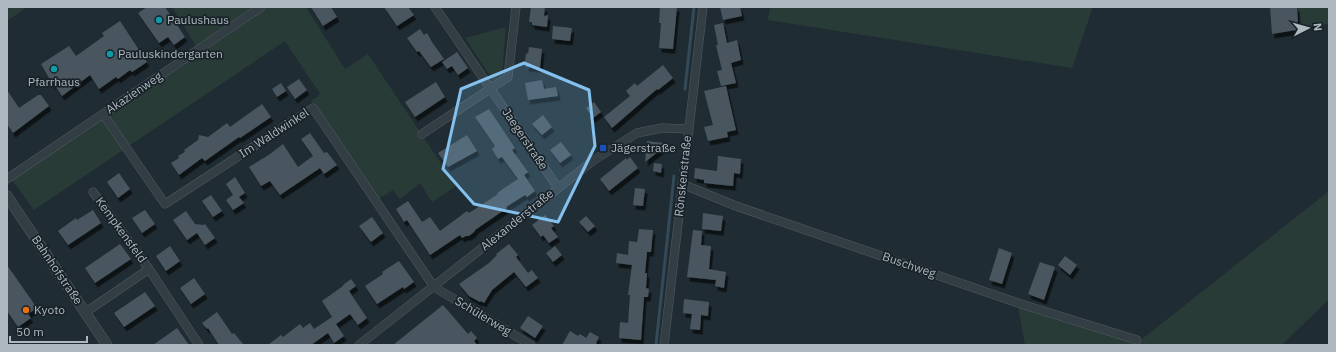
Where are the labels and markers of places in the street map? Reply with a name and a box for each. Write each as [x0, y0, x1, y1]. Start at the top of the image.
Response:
place label: Paulushaus [167, 12, 229, 27]
marker: Paulushaus [154, 15, 164, 25]
place label: Pauluskindergarten [118, 46, 223, 61]
marker: Pauluskindergarten [105, 49, 115, 59]
marker: Pfarrhaus [49, 64, 59, 74]
place label: Pfarrhaus [28, 74, 80, 89]
place label: Jägerstraße [611, 140, 676, 155]
marker: Jägerstraße [598, 143, 608, 153]
place label: Kyoto [34, 302, 65, 317]
marker: Kyoto [21, 305, 31, 315]

